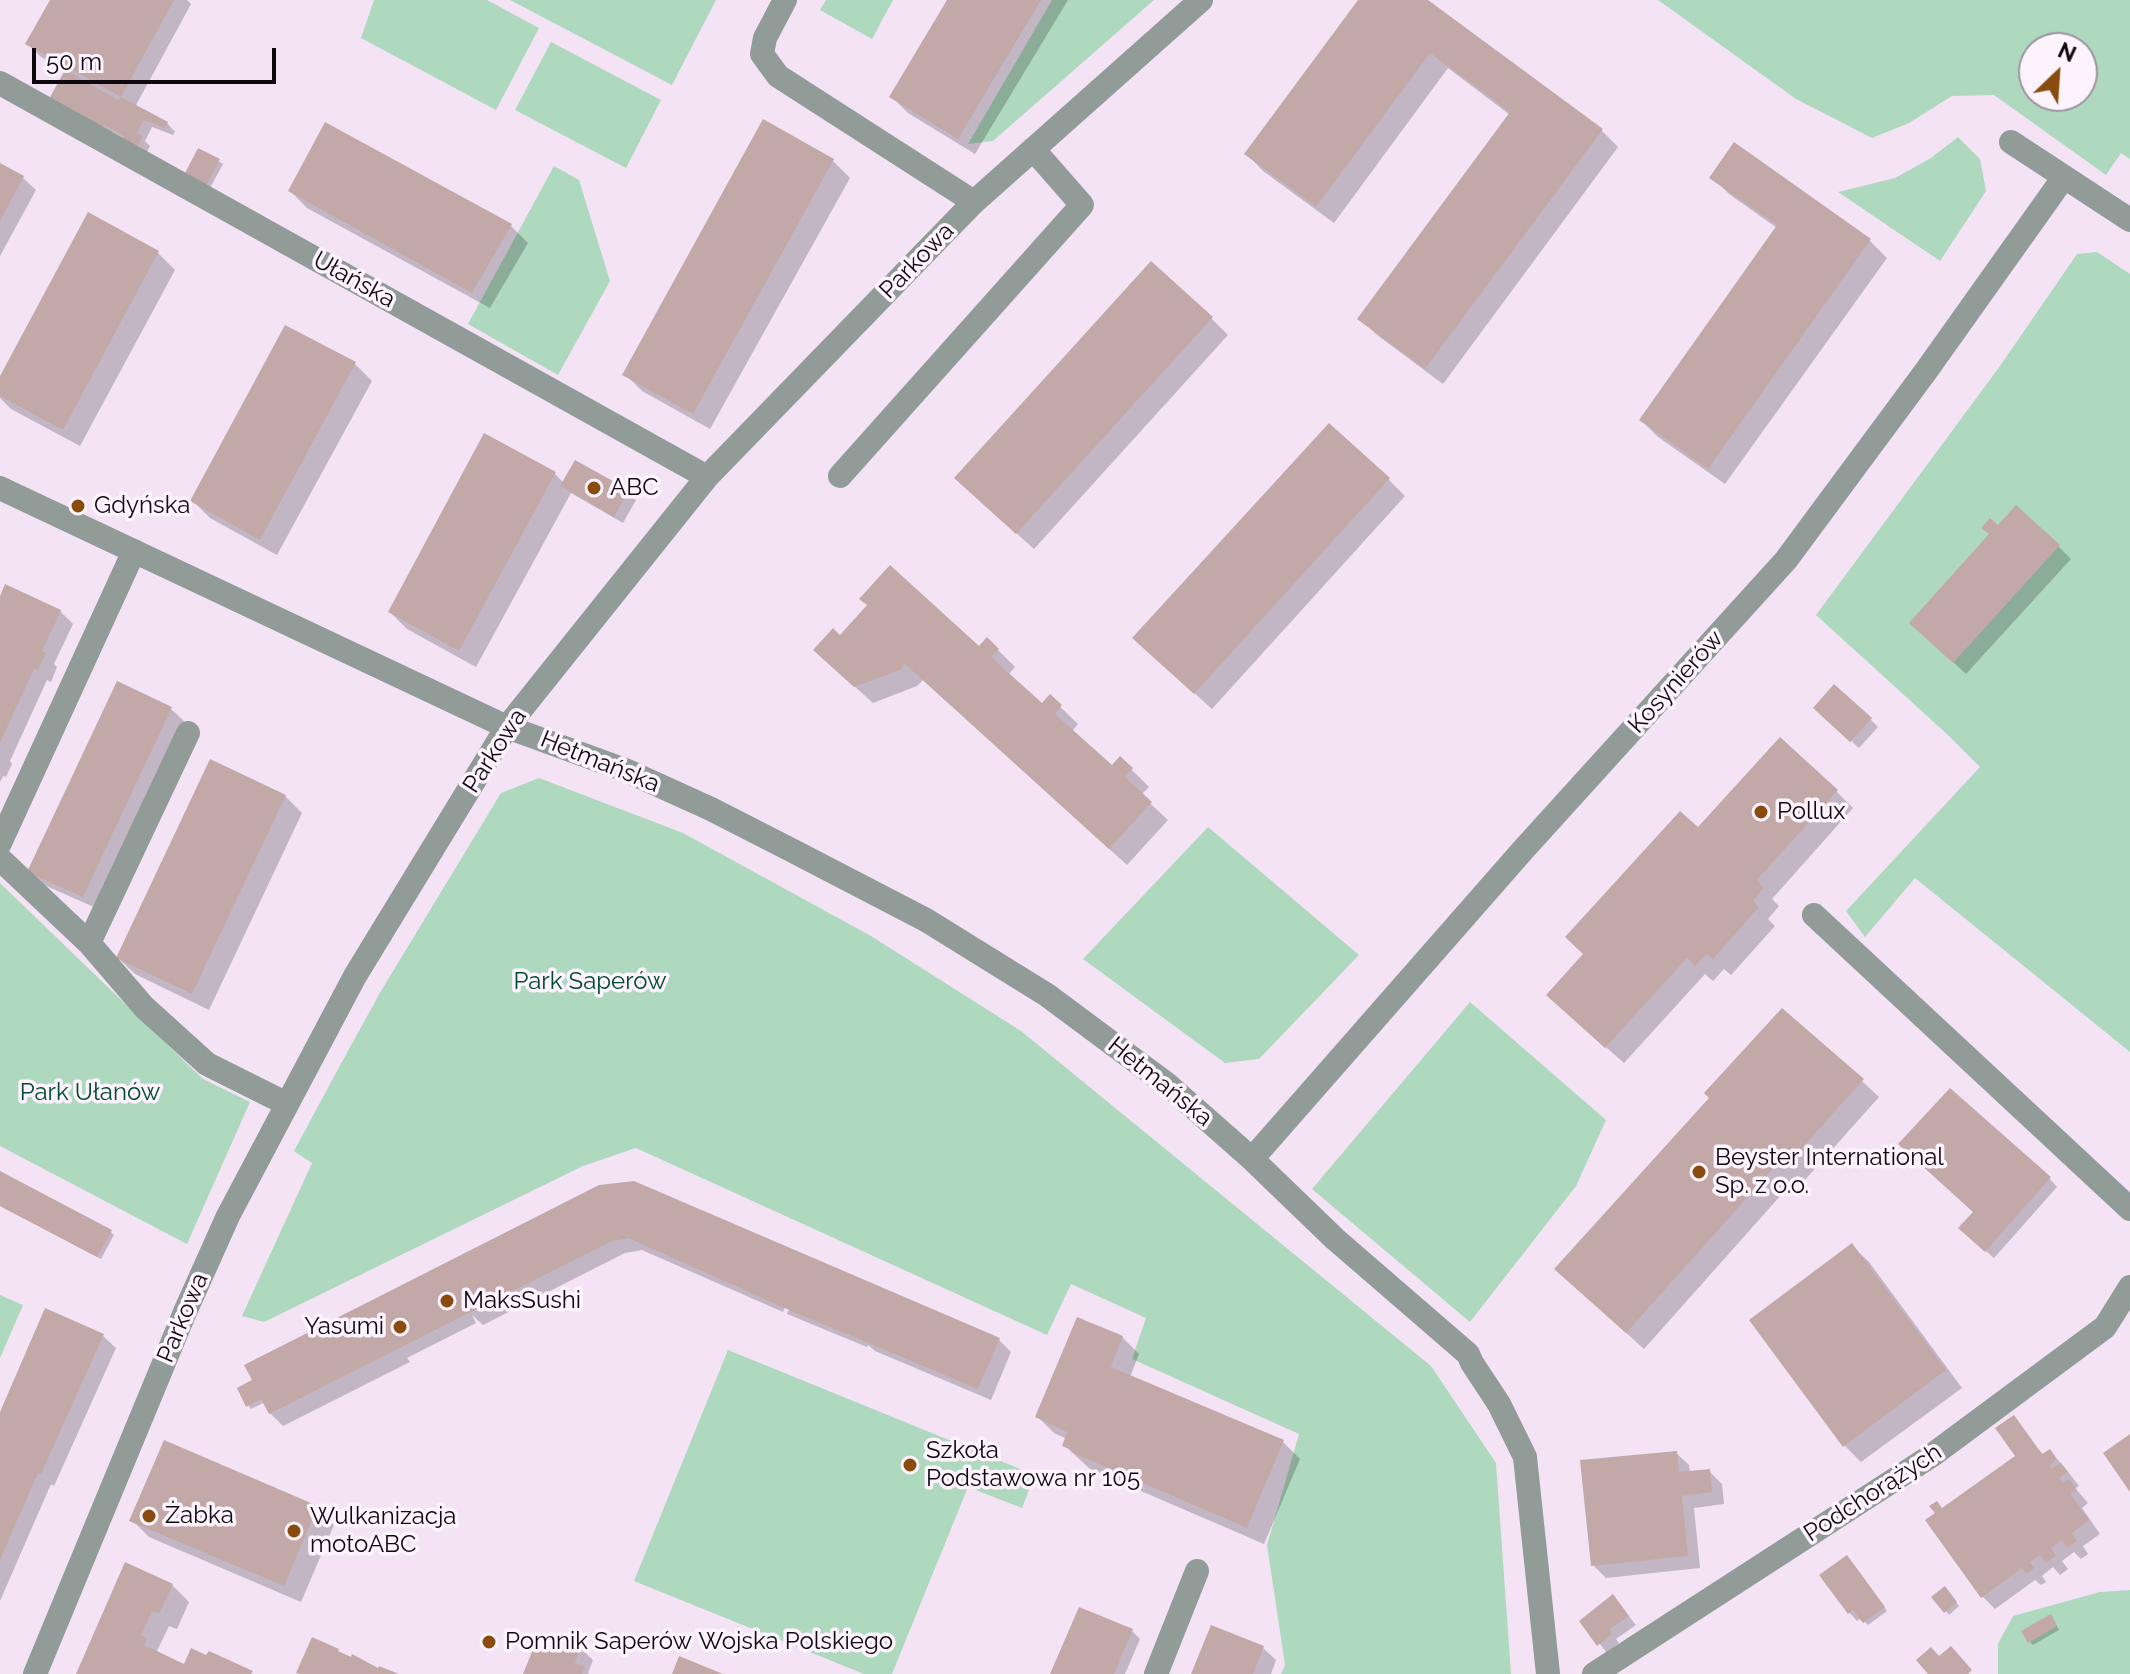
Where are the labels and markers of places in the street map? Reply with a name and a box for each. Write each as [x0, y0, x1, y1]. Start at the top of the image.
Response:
place label: ABC [610, 474, 659, 502]
marker: ABC [585, 479, 603, 497]
place label: Gdyńska [94, 492, 190, 520]
marker: Gdyńska [69, 497, 87, 515]
place label: Pollux [1777, 798, 1845, 826]
marker: Pollux [1752, 803, 1770, 821]
place label: Beyster International Sp. z o.o. [1715, 1144, 1944, 1200]
marker: Beyster International Sp. z o.o. [1690, 1163, 1708, 1181]
place label: MaksSushi [463, 1287, 581, 1315]
marker: MaksSushi [438, 1292, 456, 1310]
place label: Yasumi [304, 1313, 384, 1341]
marker: Yasumi [391, 1318, 409, 1336]
place label: Szkoła Podstawowa nr 105 [926, 1437, 1140, 1493]
marker: Szkoła Podstawowa nr 105 [901, 1456, 919, 1474]
place label: Żabka [165, 1502, 234, 1530]
place label: Wulkanizacja motoABC [310, 1503, 456, 1559]
marker: Żabka [140, 1507, 158, 1525]
marker: Wulkanizacja motoABC [285, 1522, 303, 1540]
place label: Pomnik Saperów Wojska Polskiego [505, 1628, 893, 1656]
marker: Pomnik Saperów Wojska Polskiego [480, 1633, 498, 1651]

